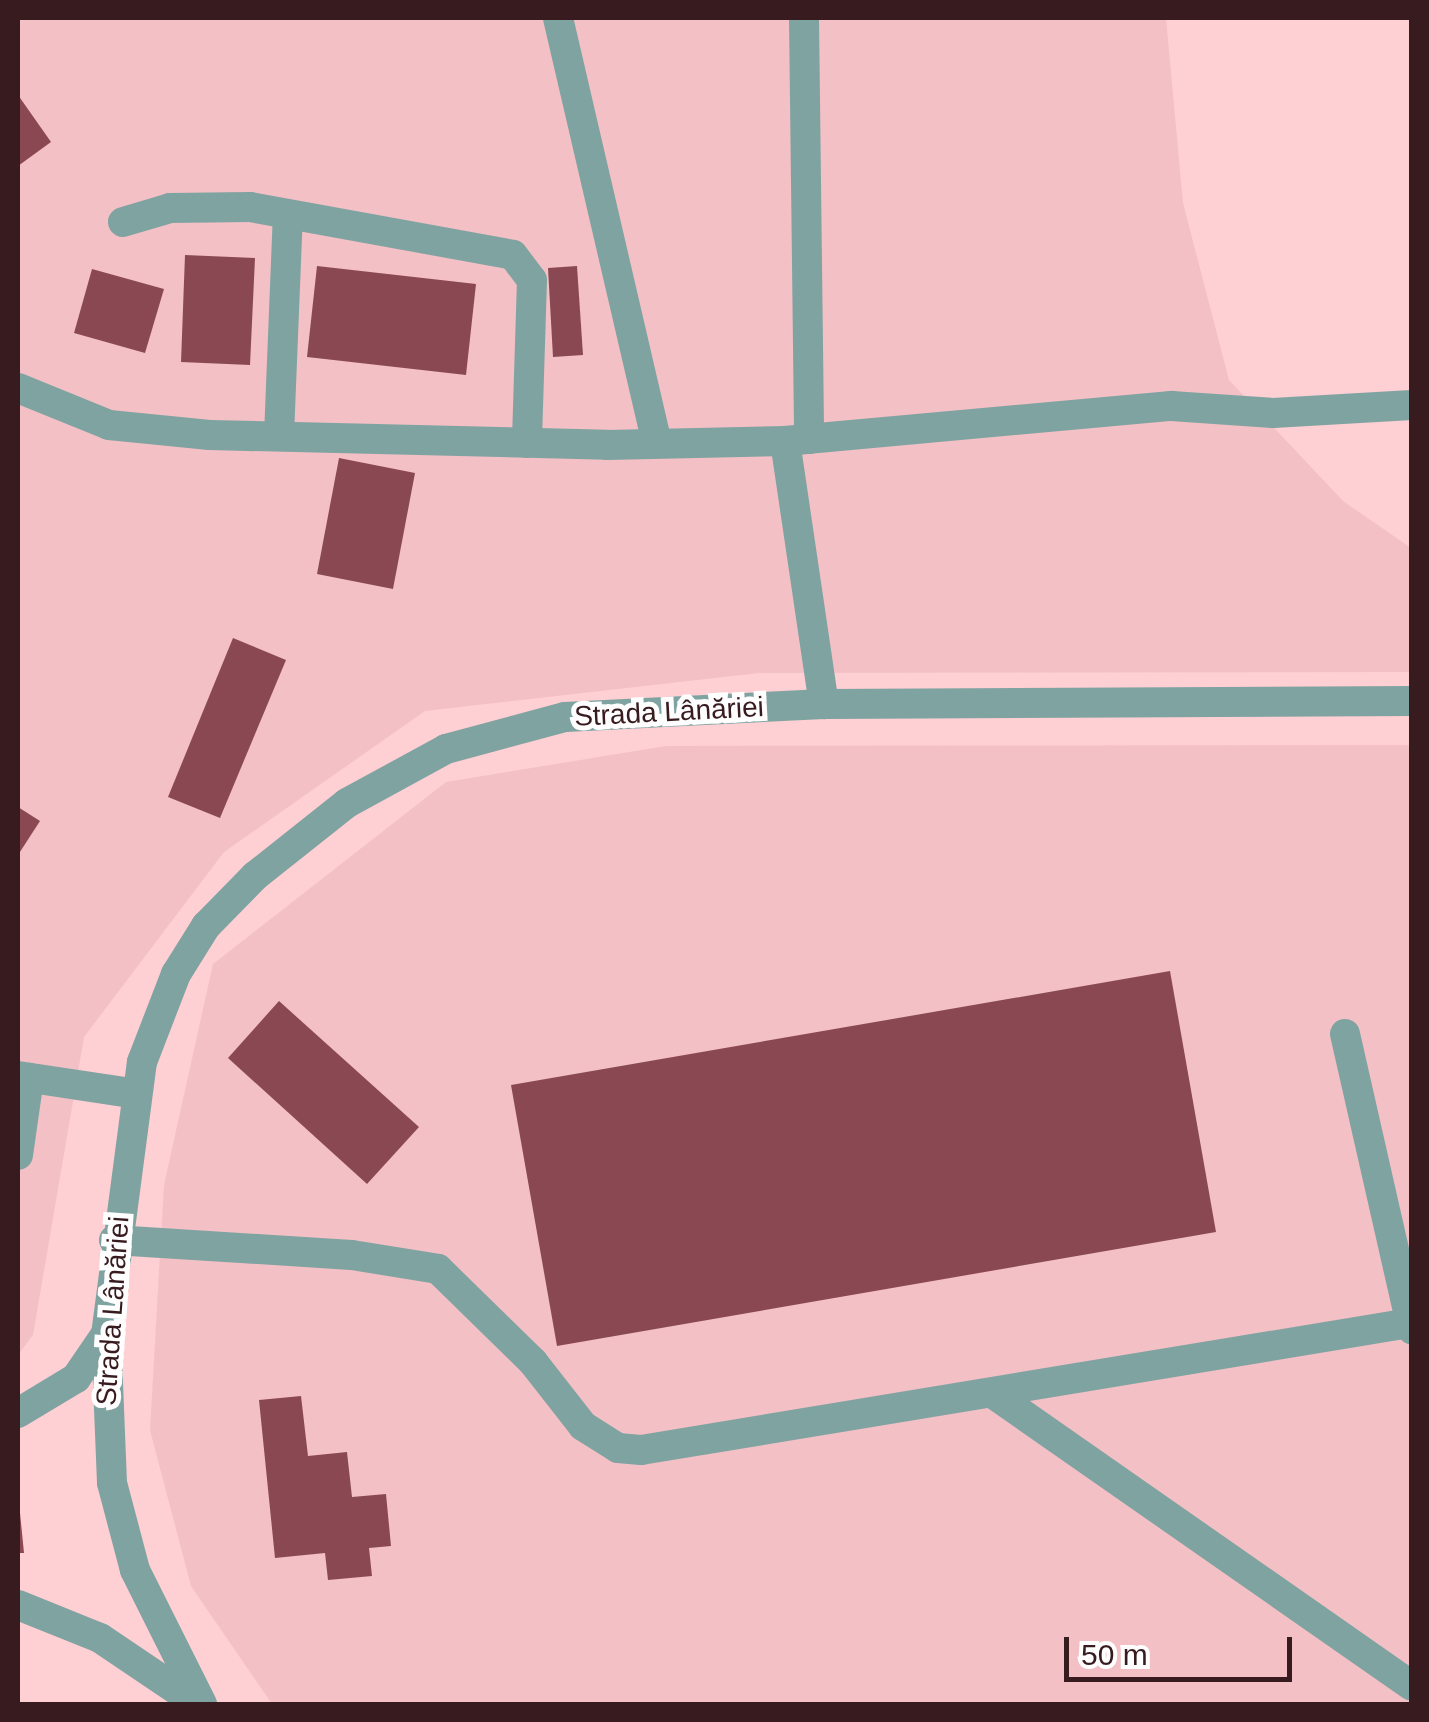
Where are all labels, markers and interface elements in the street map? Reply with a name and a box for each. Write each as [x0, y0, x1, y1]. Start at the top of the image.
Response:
street label: Strada Lânăriei [573, 690, 765, 734]
street label: Strada Lânăriei [90, 1215, 136, 1407]
scale bar [1069, 1617, 1296, 1679]
text: 50 m [1081, 1638, 1148, 1671]

